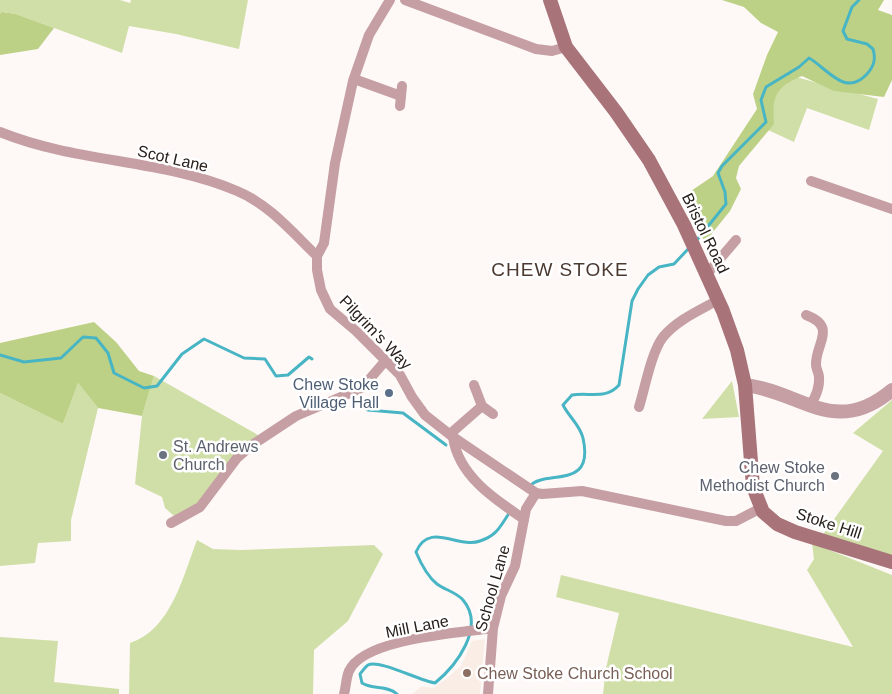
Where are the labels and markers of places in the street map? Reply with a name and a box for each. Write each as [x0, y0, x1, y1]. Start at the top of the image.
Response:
place label: Chew Stoke Village Hall [293, 376, 379, 411]
marker: Chew Stoke Village Hall [383, 387, 395, 399]
place label: St. Andrews Church [173, 438, 258, 473]
marker: St. Andrews Church [157, 449, 169, 461]
place label: Chew Stoke Methodist Church [700, 459, 825, 494]
marker: Chew Stoke Methodist Church [829, 470, 841, 482]
place label: Chew Stoke Church School [477, 665, 673, 682]
marker: Chew Stoke Church School [461, 667, 473, 679]

